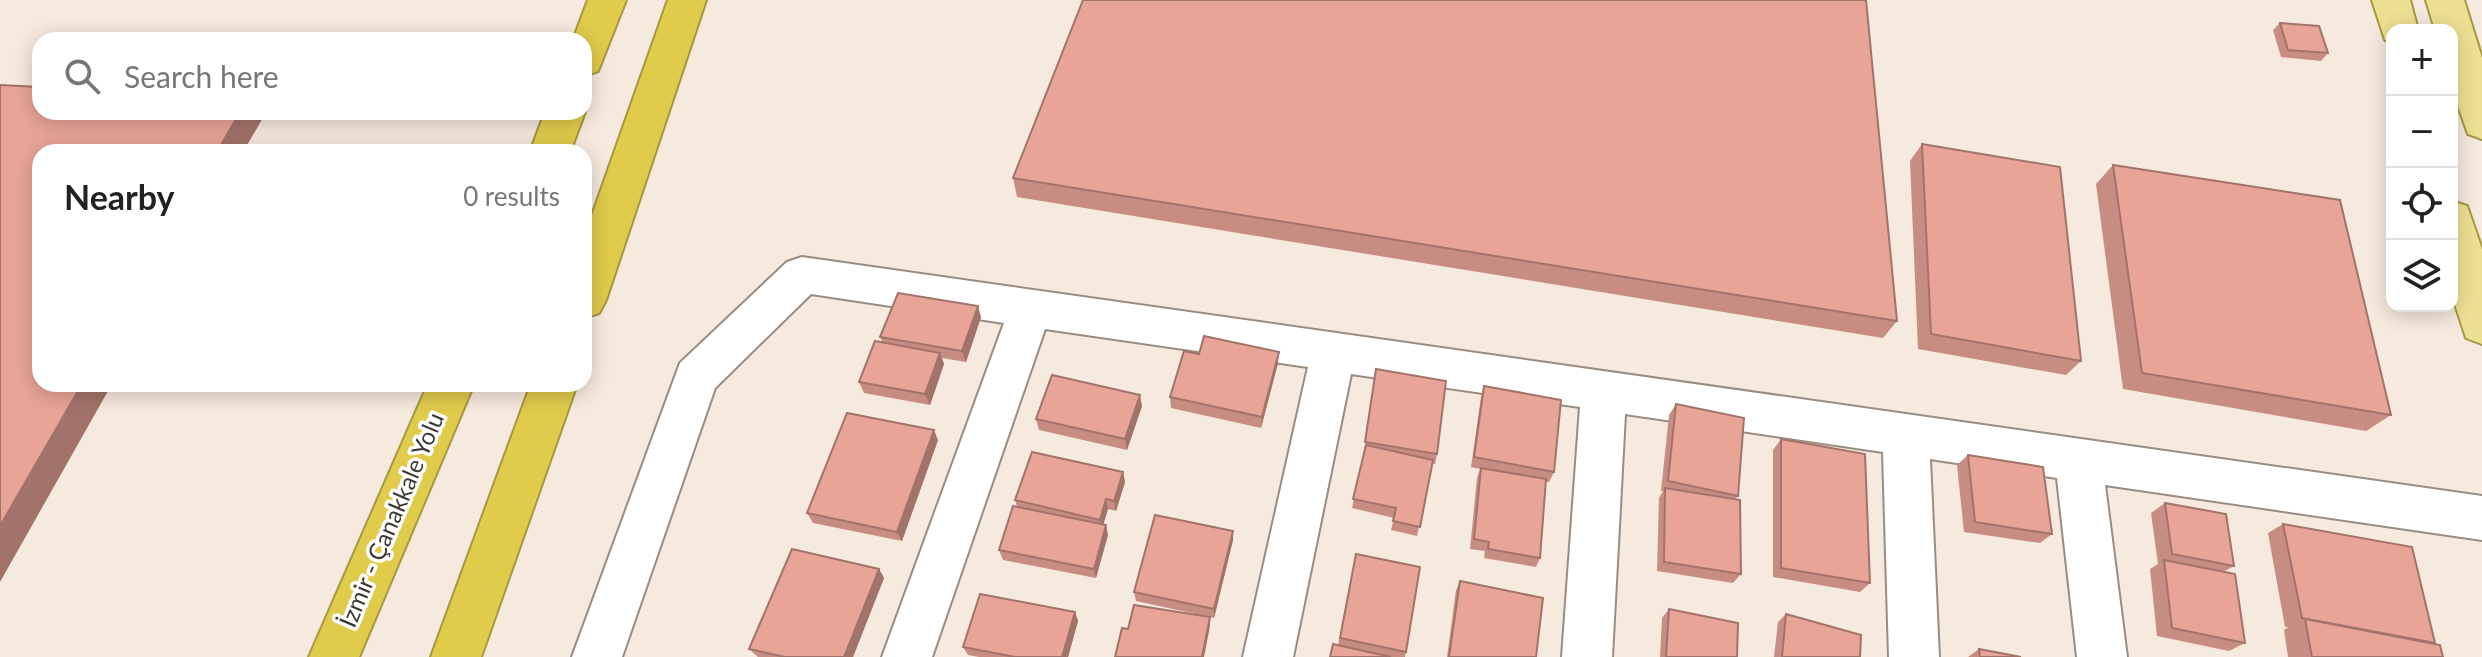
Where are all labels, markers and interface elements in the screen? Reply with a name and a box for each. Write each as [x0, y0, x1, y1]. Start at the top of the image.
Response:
map controls [2386, 24, 2458, 312]
button: + [2386, 24, 2458, 96]
search box [32, 32, 592, 120]
icon: search [60, 54, 104, 98]
text: Search here [124, 58, 279, 94]
button: − [2386, 96, 2458, 168]
button: locate [2386, 168, 2458, 240]
text: Nearby [64, 176, 175, 217]
text: 0 results [463, 180, 560, 212]
button: layers [2386, 240, 2458, 312]
street label: İzmir - Çanakkale Yolu [332, 408, 449, 631]

